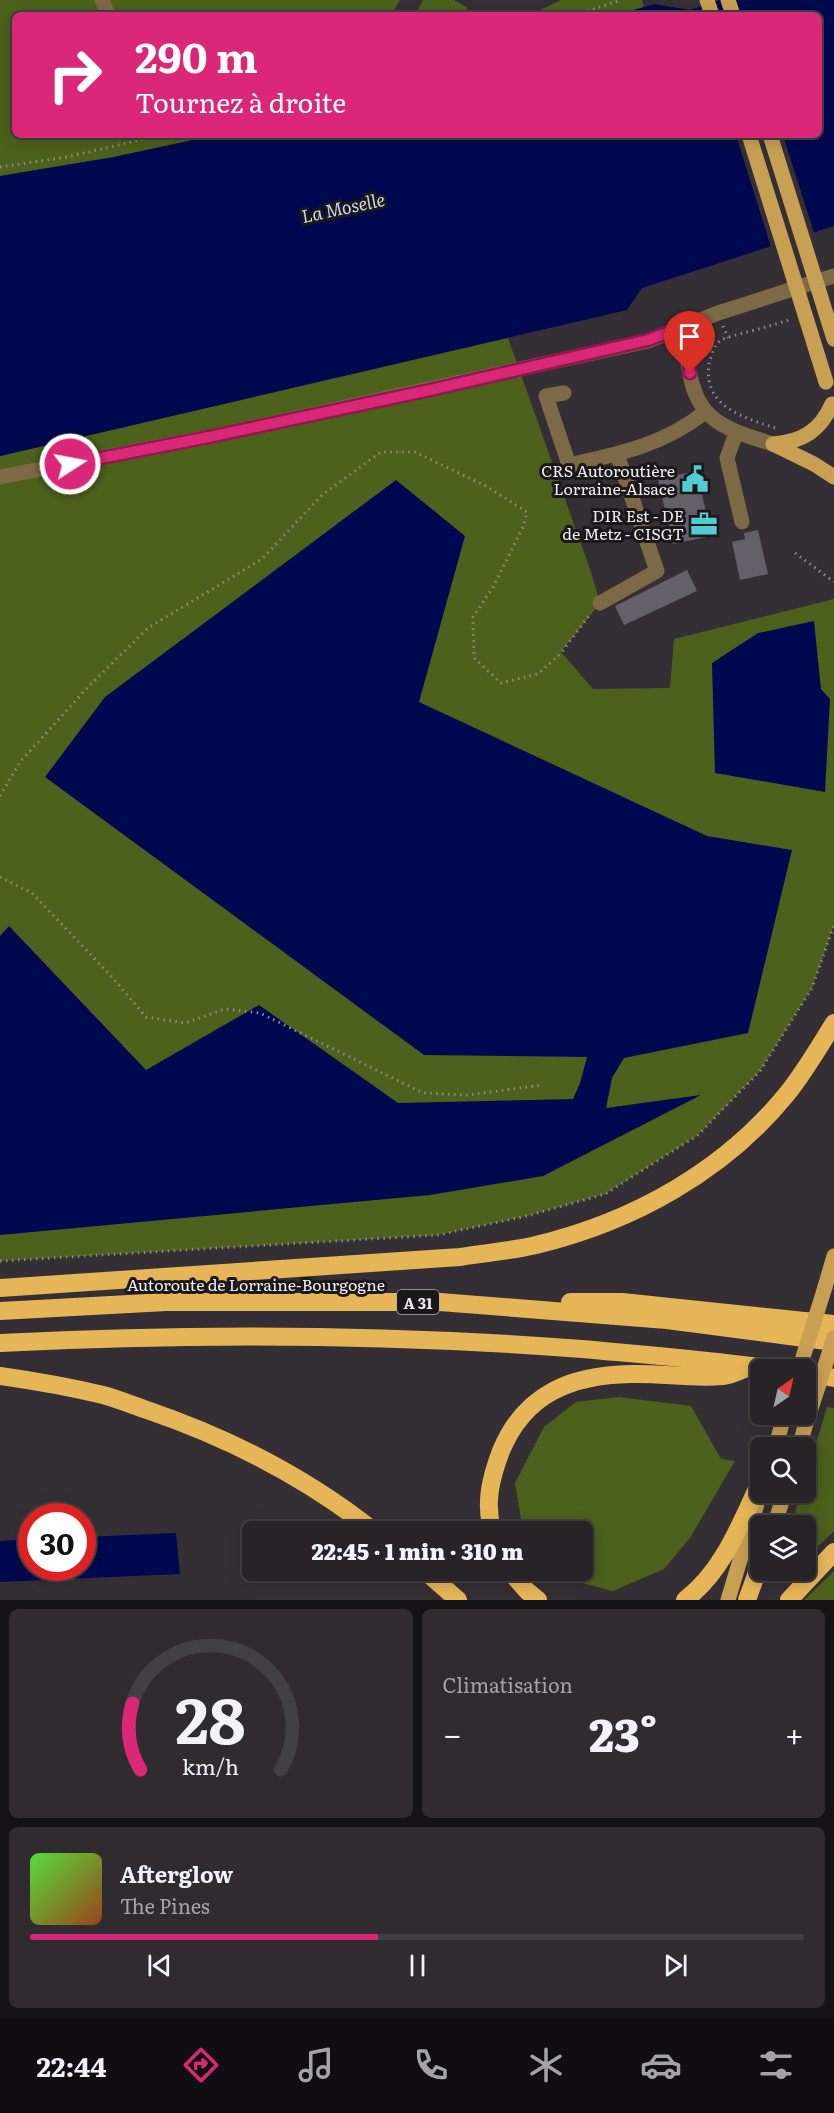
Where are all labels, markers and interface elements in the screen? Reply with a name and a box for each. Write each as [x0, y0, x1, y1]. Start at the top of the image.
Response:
text: 290 m [135, 24, 258, 86]
icon: right [36, 36, 114, 114]
text: Tournez à droite [135, 81, 346, 121]
water label: La Moselle [299, 185, 387, 229]
pin [664, 311, 715, 373]
icon: arrive [673, 320, 706, 353]
position arrow [38, 432, 102, 496]
place label: CRS Autoroutière Lorraine-Alsace [541, 458, 675, 500]
public building icon: CRS Autoroutière Lorraine-Alsace [680, 464, 710, 494]
place label: DIR Est - DE de Metz - CISGT [562, 503, 684, 545]
office icon: DIR Est - DE de Metz - CISGT [689, 509, 719, 539]
street label: Autoroute de Lorraine-Bourgogne [127, 1272, 385, 1296]
road number: A 31 [397, 1290, 439, 1314]
north arrow [750, 1359, 816, 1425]
map controls [750, 1359, 816, 1581]
button: search [750, 1437, 816, 1503]
speed limit sign: 30 [18, 1503, 96, 1581]
button: layers [750, 1515, 816, 1581]
text: 22:45 · 1 min · 310 m [311, 1534, 524, 1567]
text: Climatisation [443, 1669, 573, 1699]
text: 28 [176, 1671, 246, 1763]
text: 23° [589, 1699, 657, 1766]
text: − [443, 1708, 462, 1757]
text: + [785, 1708, 804, 1757]
text: km/h [182, 1751, 239, 1783]
text: Afterglow [120, 1857, 233, 1890]
text: The Pines [120, 1890, 210, 1920]
icon: previous [143, 1949, 176, 1982]
icon: pause [401, 1949, 434, 1982]
icon: next [659, 1949, 692, 1982]
icon: directions [180, 2044, 222, 2086]
icon: music [295, 2044, 337, 2086]
icon: phone [410, 2044, 452, 2086]
icon: climate [525, 2044, 567, 2086]
icon: car [640, 2044, 682, 2086]
icon: filters [755, 2044, 797, 2086]
text: 22:44 [37, 2045, 107, 2085]

